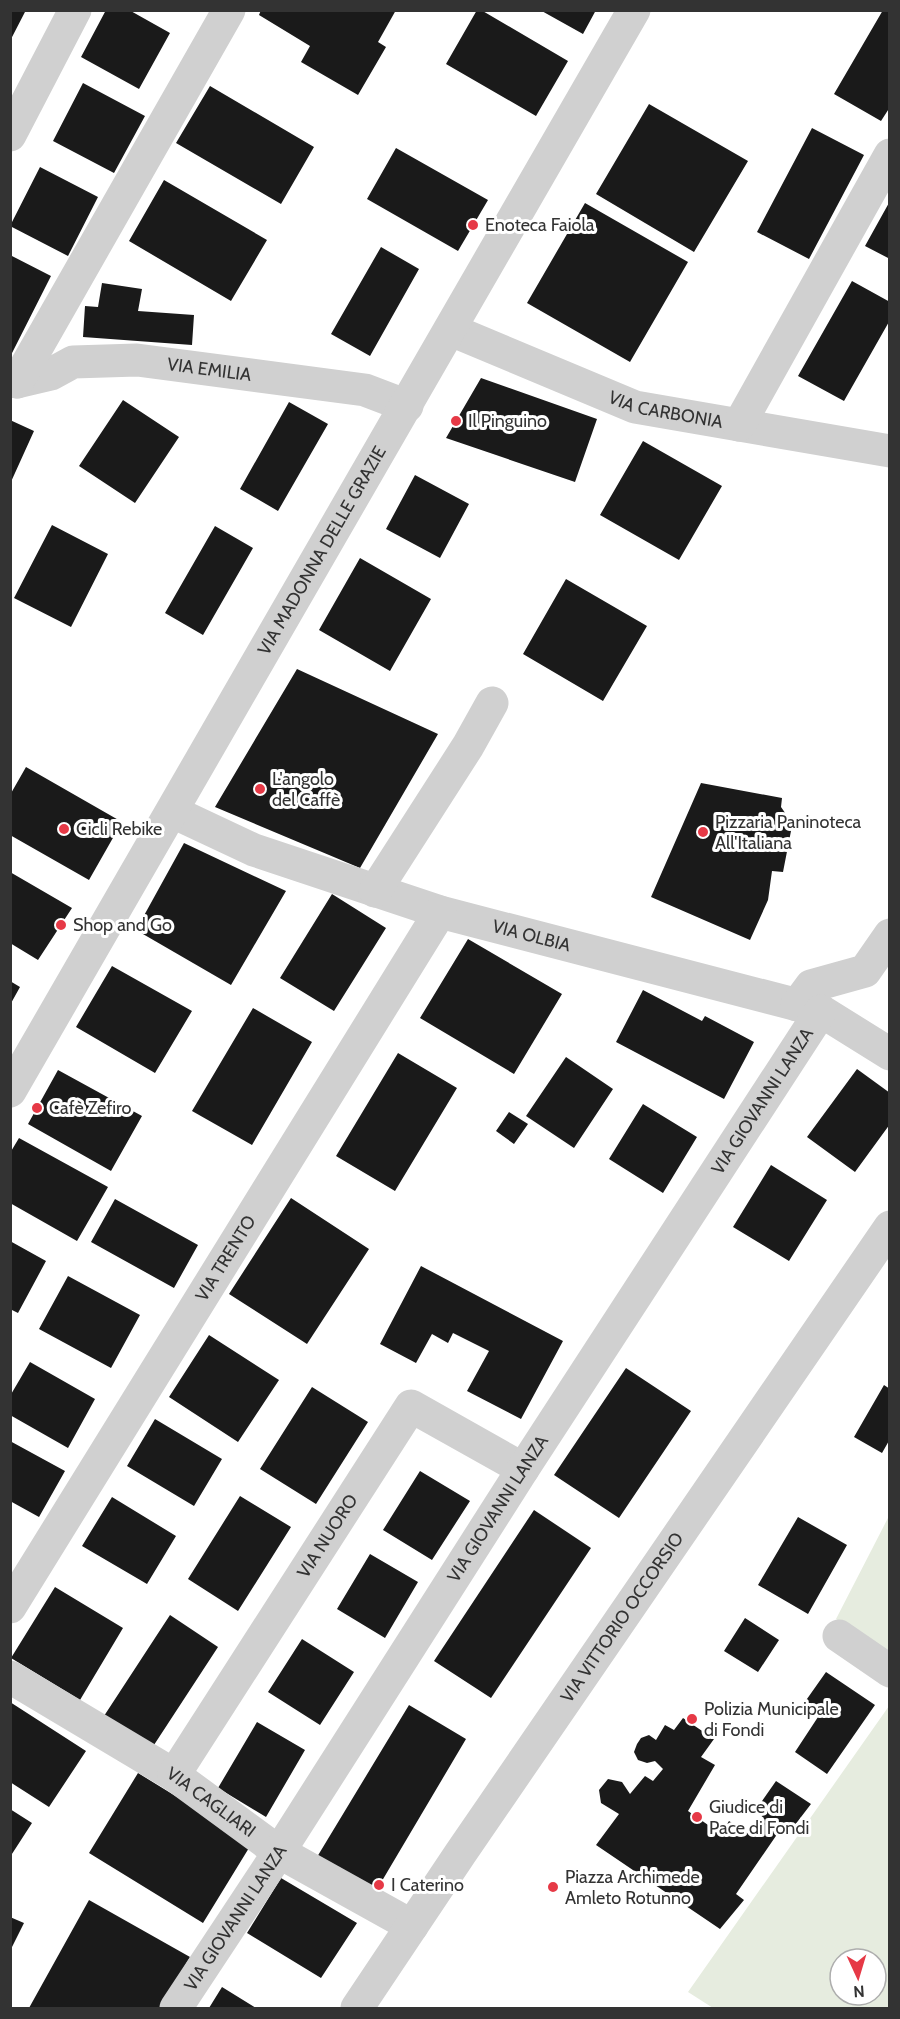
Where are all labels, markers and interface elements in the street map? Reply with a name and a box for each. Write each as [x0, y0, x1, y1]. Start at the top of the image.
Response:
place label: Enoteca Faiola [485, 214, 595, 236]
marker: Enoteca Faiola [466, 218, 480, 232]
street label: VIA EMILIA [166, 353, 253, 386]
street label: VIA CARBONIA [605, 386, 725, 433]
place label: Il Pinguino [468, 410, 547, 432]
marker: Il Pinguino [449, 414, 463, 428]
street label: VIA MADONNA DELLE GRAZIE [253, 442, 391, 659]
place label: L'angolo del Caffè [272, 768, 340, 811]
marker: L'angolo del Caffè [253, 782, 267, 796]
place label: Pizzaria Paninoteca All'Italiana [715, 811, 862, 854]
place label: Cicli Rebike [76, 818, 162, 840]
marker: Cicli Rebike [57, 822, 71, 836]
marker: Pizzaria Paninoteca All'Italiana [696, 825, 710, 839]
place label: Shop and Go [73, 914, 172, 936]
street label: VIA OLBIA [490, 915, 573, 956]
marker: Shop and Go [54, 918, 68, 932]
street label: VIA GIOVANNI LANZA [707, 1024, 818, 1178]
place label: Cafè Zefiro [49, 1097, 131, 1119]
marker: Cafè Zefiro [30, 1101, 44, 1115]
street label: VIA TRENTO [191, 1211, 261, 1305]
street label: VIA GIOVANNI LANZA [443, 1431, 553, 1586]
street label: VIA NUORO [293, 1490, 362, 1582]
street label: VIA VITTORIO OCCORSIO [556, 1528, 688, 1707]
place label: Polizia Municipale di Fondi [704, 1698, 839, 1741]
marker: Polizia Municipale di Fondi [685, 1712, 699, 1726]
street label: VIA CAGLIARI [163, 1762, 260, 1842]
place label: Giudice di Pace di Fondi [709, 1796, 809, 1839]
marker: Giudice di Pace di Fondi [690, 1810, 704, 1824]
street label: VIA GIOVANNI LANZA [179, 1841, 292, 1995]
place label: Piazza Archimede Amleto Rotunno [565, 1866, 700, 1909]
place label: I Caterino [391, 1874, 464, 1896]
marker: I Caterino [372, 1878, 386, 1892]
marker: Piazza Archimede Amleto Rotunno [546, 1880, 560, 1894]
north arrow [828, 1947, 888, 2007]
text: N [853, 1982, 865, 2001]

